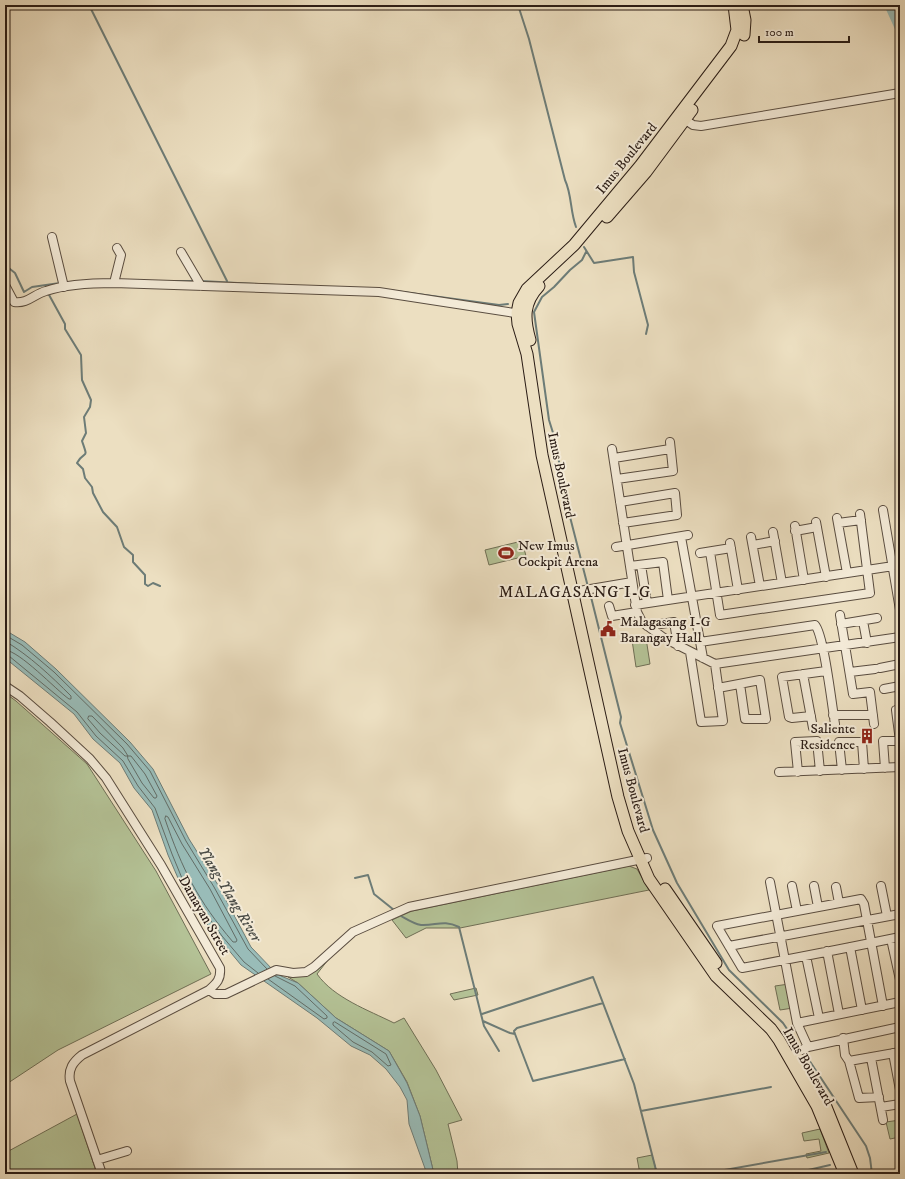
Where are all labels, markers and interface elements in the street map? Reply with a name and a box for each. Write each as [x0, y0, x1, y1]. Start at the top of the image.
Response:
scale bar [759, 18, 849, 44]
text: 100 m [765, 25, 794, 40]
street label: Imus Boulevard [592, 119, 661, 198]
street label: Imus Boulevard [543, 431, 579, 520]
place label: New Imus Cockpit Arena [518, 537, 598, 571]
sports icon: New Imus Cockpit Arena [497, 544, 515, 562]
district label: MALAGASANG I-G [499, 582, 651, 602]
place label: Malagasang I-G Barangay Hall [620, 613, 711, 647]
public building icon: Malagasang I-G Barangay Hall [599, 620, 617, 638]
place label: Saliente Residence [800, 720, 855, 754]
building icon: Saliente Residence [858, 727, 876, 745]
street label: Imus Boulevard [613, 746, 653, 835]
water label: Ylang-Ylang River [194, 843, 266, 947]
street label: Damayan Street [174, 873, 234, 959]
street label: Imus Boulevard [779, 1024, 838, 1109]

